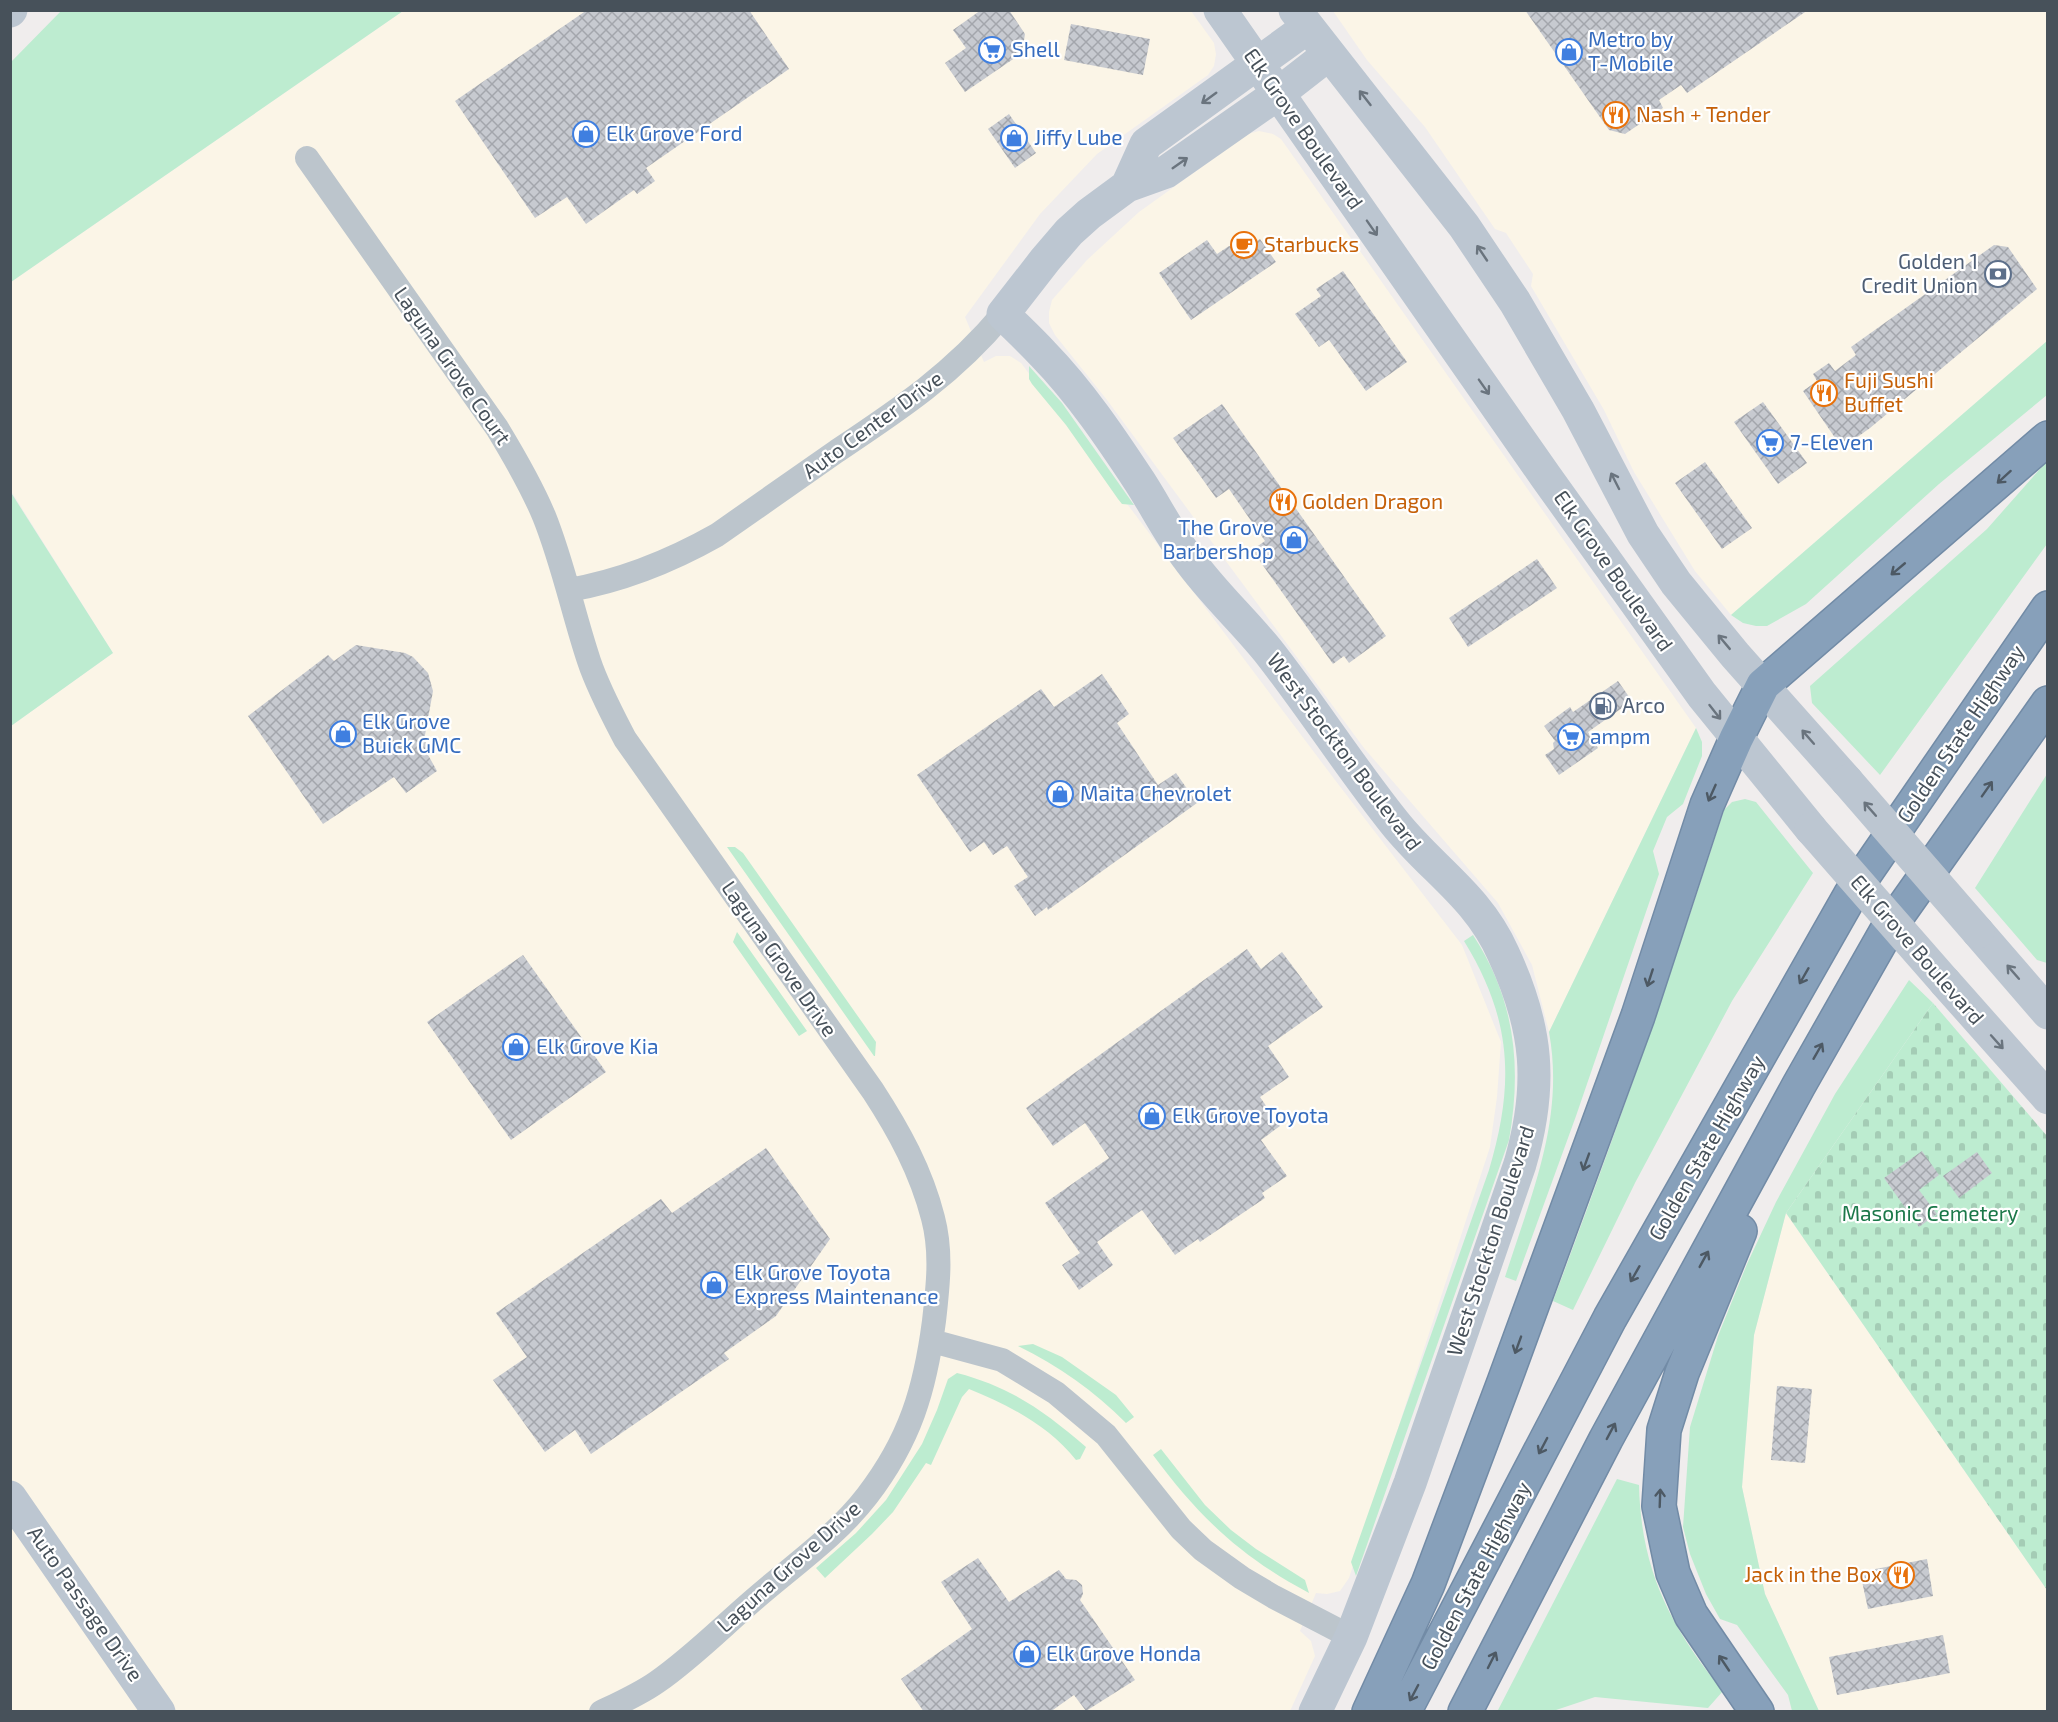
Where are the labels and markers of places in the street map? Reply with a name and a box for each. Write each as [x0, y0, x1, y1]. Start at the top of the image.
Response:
place label: Metro by T-Mobile [1588, 26, 1674, 75]
supermarket icon: Shell [977, 35, 1007, 65]
place label: Shell [1012, 36, 1060, 61]
shop icon: Metro by T-Mobile [1554, 37, 1584, 67]
restaurant icon: Nash + Tender [1601, 100, 1631, 130]
place label: Nash + Tender [1636, 101, 1771, 126]
shop icon: Elk Grove Ford [571, 119, 601, 149]
place label: Elk Grove Ford [606, 120, 742, 145]
shop icon: Jiffy Lube [999, 123, 1029, 153]
place label: Jiffy Lube [1034, 124, 1123, 149]
cafe icon: Starbucks [1229, 230, 1259, 260]
place label: Starbucks [1264, 231, 1359, 256]
place label: Golden 1 Credit Union [1861, 248, 1978, 297]
bank icon: Golden 1 Credit Union [1983, 259, 2013, 289]
place label: Fuji Sushi Buffet [1844, 367, 1934, 416]
restaurant icon: Fuji Sushi Buffet [1809, 378, 1839, 408]
supermarket icon: 7-Eleven [1755, 428, 1785, 458]
place label: 7-Eleven [1790, 429, 1873, 454]
restaurant icon: Golden Dragon [1268, 487, 1298, 517]
place label: Golden Dragon [1302, 488, 1443, 513]
place label: The Grove Barbershop [1162, 514, 1274, 563]
shop icon: The Grove Barbershop [1279, 525, 1309, 555]
fuel station icon: Arco [1588, 691, 1618, 721]
place label: Arco [1622, 692, 1665, 717]
place label: Elk Grove Buick GMC [362, 708, 461, 757]
shop icon: Elk Grove Buick GMC [328, 719, 358, 749]
supermarket icon: ampm [1556, 722, 1586, 752]
place label: ampm [1590, 723, 1651, 748]
shop icon: Maita Chevrolet [1045, 779, 1075, 809]
place label: Maita Chevrolet [1080, 780, 1231, 805]
shop icon: Elk Grove Kia [501, 1032, 531, 1062]
place label: Elk Grove Kia [536, 1033, 658, 1058]
shop icon: Elk Grove Toyota [1137, 1101, 1167, 1131]
place label: Elk Grove Toyota [1172, 1102, 1329, 1127]
place label: Elk Grove Toyota Express Maintenance [734, 1259, 938, 1308]
shop icon: Elk Grove Toyota Express Maintenance [699, 1270, 729, 1300]
restaurant icon: Jack in the Box [1886, 1560, 1916, 1590]
place label: Jack in the Box [1744, 1561, 1882, 1586]
shop icon: Elk Grove Honda [1012, 1639, 1042, 1669]
place label: Elk Grove Honda [1046, 1640, 1201, 1665]

